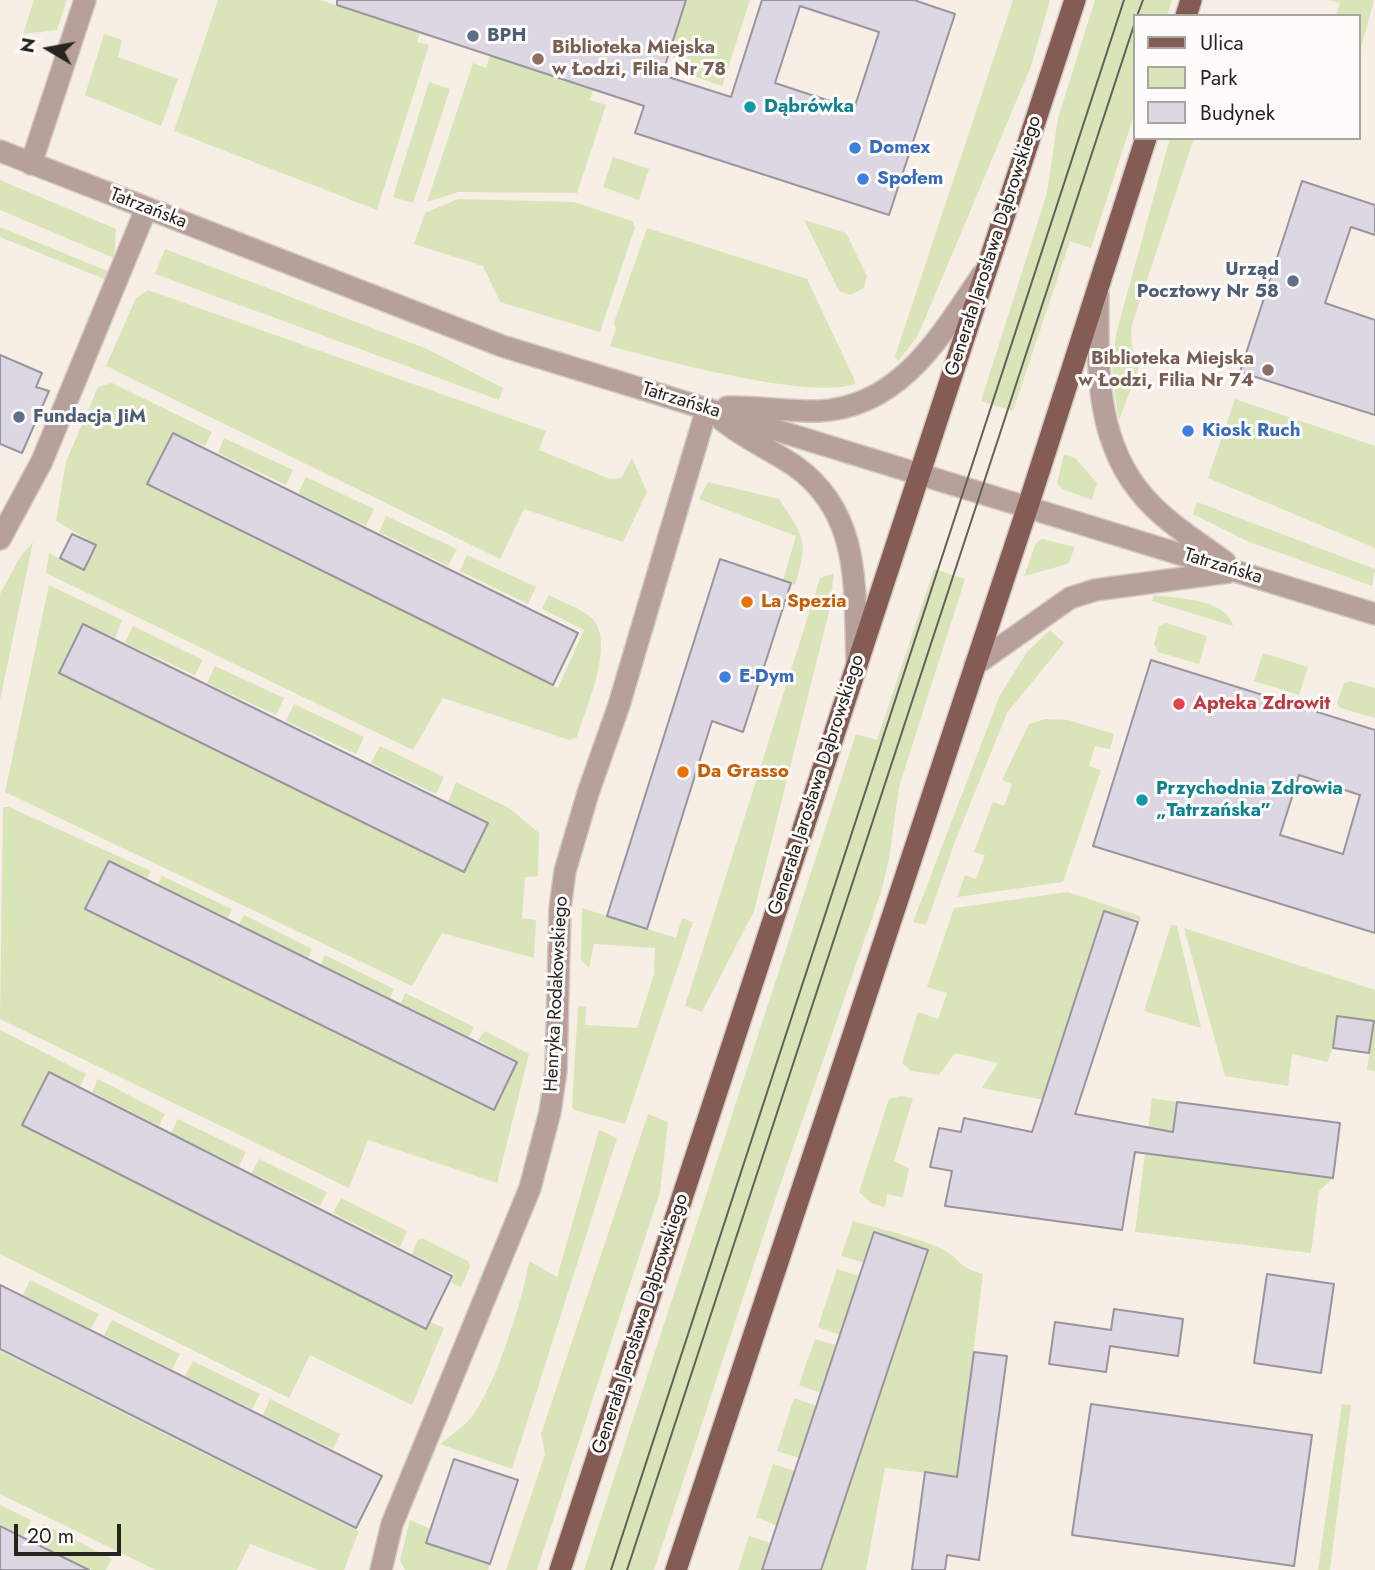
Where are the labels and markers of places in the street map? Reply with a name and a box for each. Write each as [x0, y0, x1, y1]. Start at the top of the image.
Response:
place label: BPH [487, 25, 526, 47]
marker: BPH [465, 28, 481, 44]
place label: Biblioteka Miejska w Łodzi, Filia Nr 78 [552, 37, 726, 81]
marker: Biblioteka Miejska w Łodzi, Filia Nr 78 [530, 51, 546, 67]
place label: Dąbrówka [764, 96, 854, 118]
marker: Dąbrówka [742, 99, 758, 115]
place label: Domex [869, 137, 930, 159]
marker: Domex [847, 140, 863, 156]
place label: Społem [877, 168, 943, 190]
marker: Społem [855, 171, 871, 187]
place label: Urząd Pocztowy Nr 58 [1137, 259, 1279, 303]
marker: Urząd Pocztowy Nr 58 [1285, 273, 1301, 289]
place label: Biblioteka Miejska w Łodzi, Filia Nr 74 [1078, 348, 1254, 392]
marker: Biblioteka Miejska w Łodzi, Filia Nr 74 [1260, 362, 1276, 378]
place label: Fundacja JiM [33, 406, 146, 428]
marker: Fundacja JiM [11, 409, 27, 425]
place label: Kiosk Ruch [1202, 420, 1300, 442]
marker: Kiosk Ruch [1180, 423, 1196, 439]
place label: La Spezia [761, 591, 847, 613]
marker: La Spezia [739, 594, 755, 610]
place label: E-Dym [739, 666, 794, 688]
marker: E-Dym [717, 669, 733, 685]
place label: Apteka Zdrowit [1193, 693, 1330, 715]
marker: Apteka Zdrowit [1171, 696, 1187, 712]
place label: Da Grasso [697, 761, 789, 783]
marker: Da Grasso [675, 764, 691, 780]
place label: Przychodnia Zdrowia „Tatrzańska” [1156, 778, 1343, 822]
marker: Przychodnia Zdrowia „Tatrzańska” [1134, 792, 1150, 808]

